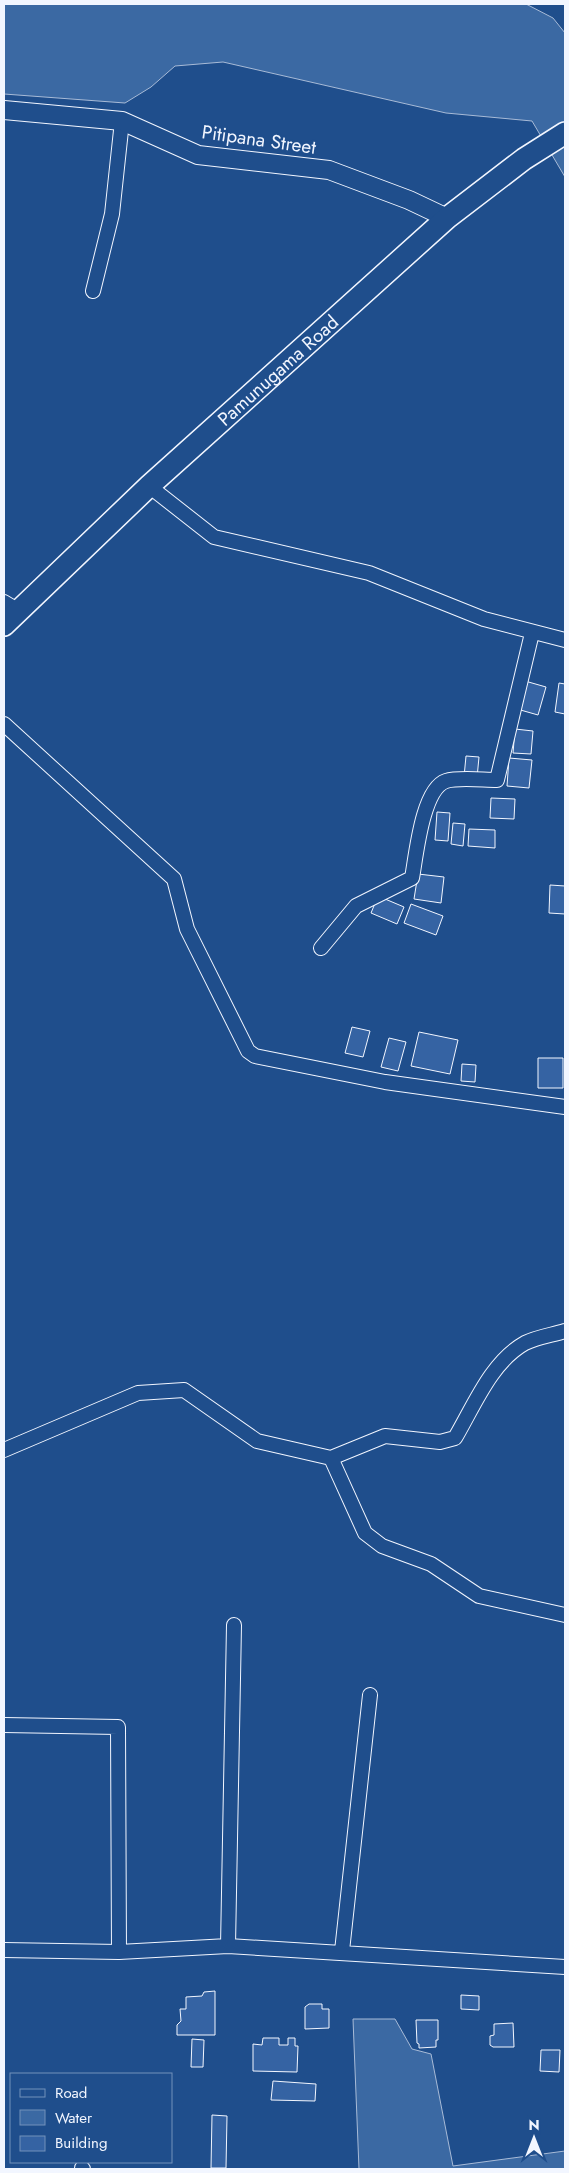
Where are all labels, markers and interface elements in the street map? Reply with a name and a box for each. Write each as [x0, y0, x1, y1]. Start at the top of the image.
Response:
street label: Pitipana Street [200, 118, 318, 161]
street label: Pamunugama Road [212, 309, 345, 432]
legend [10, 2073, 172, 2163]
text: Road [55, 2082, 87, 2104]
text: Water [55, 2107, 93, 2129]
north arrow [509, 2113, 559, 2163]
text: N [528, 2115, 540, 2135]
text: Building [55, 2132, 107, 2154]

